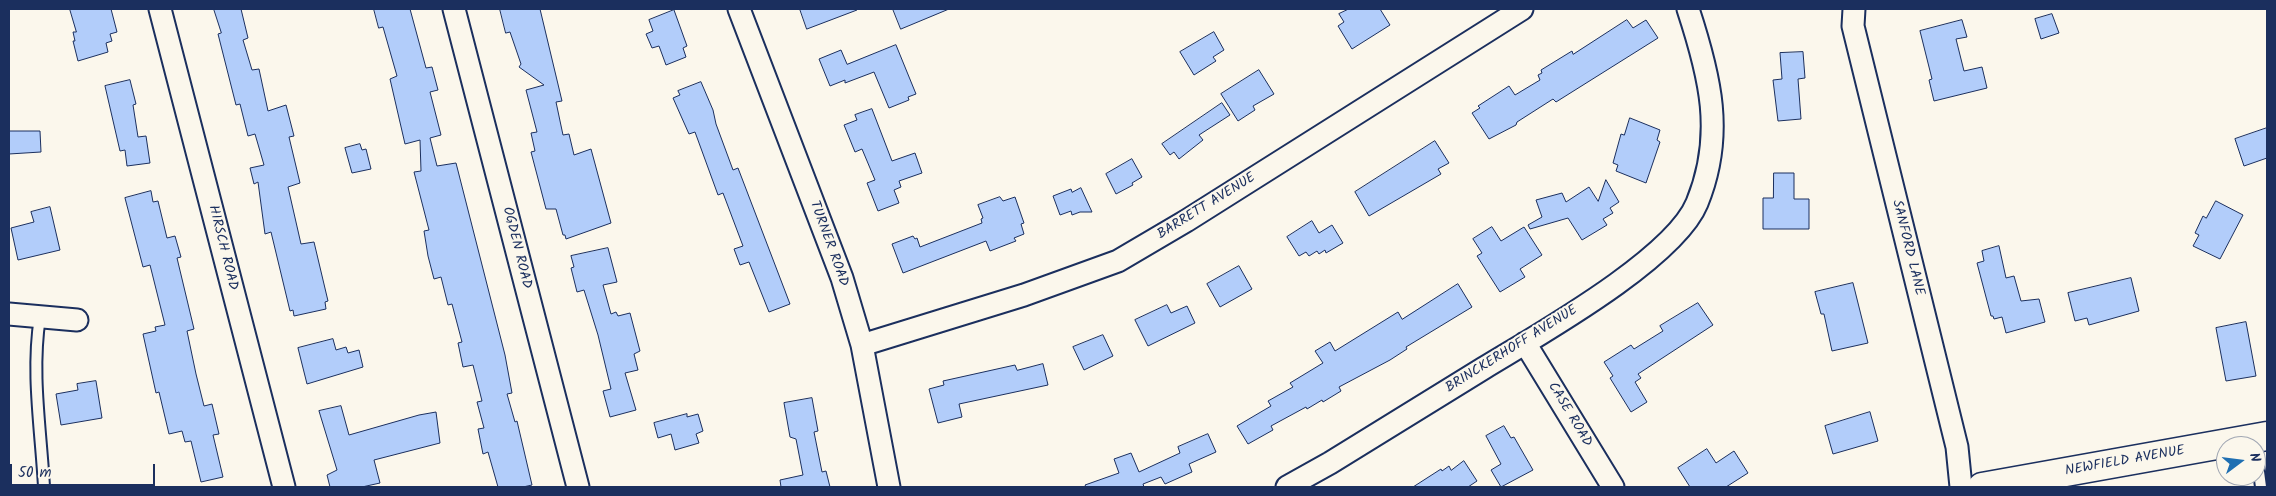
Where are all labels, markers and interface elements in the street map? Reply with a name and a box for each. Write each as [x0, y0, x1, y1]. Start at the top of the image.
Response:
street label: BARRETT AVENUE [1155, 170, 1259, 244]
street label: SANFORD LANE [1887, 198, 1927, 298]
street label: TURNER ROAD [805, 199, 851, 289]
street label: HIRSCH ROAD [203, 204, 241, 292]
street label: OGDEN ROAD [498, 205, 534, 291]
street label: BRINCKERHOFF AVENUE [1443, 303, 1581, 397]
street label: CASE ROAD [1543, 380, 1595, 450]
north arrow [2216, 436, 2266, 486]
street label: NEWFIELD AVENUE [2064, 443, 2186, 481]
text: N [2243, 450, 2266, 464]
scale bar [12, 454, 158, 486]
text: 50 m [18, 461, 52, 485]

